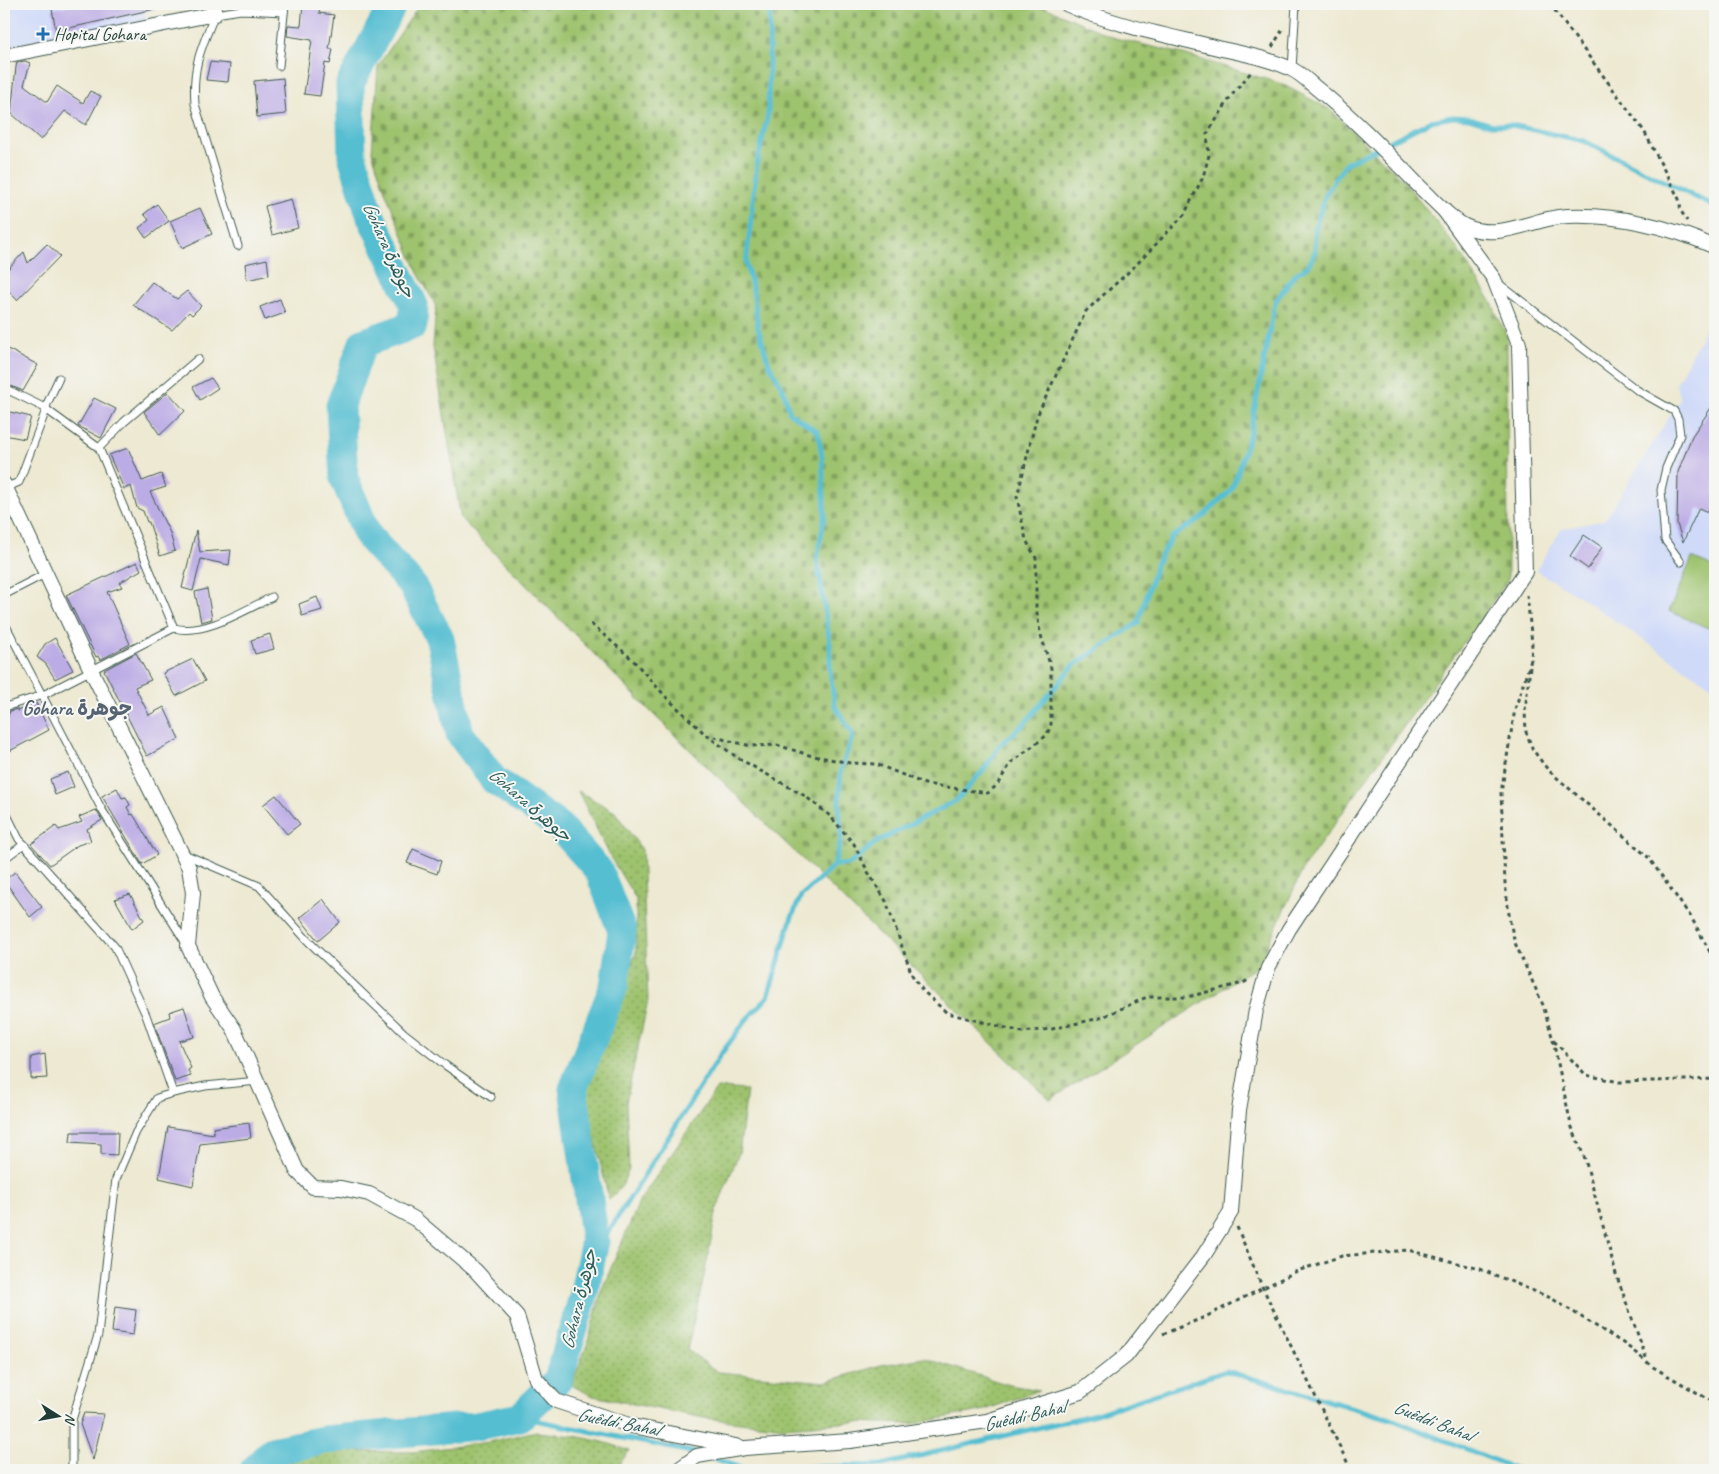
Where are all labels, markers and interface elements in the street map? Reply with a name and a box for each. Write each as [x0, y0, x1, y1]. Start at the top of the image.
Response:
place label: Hopital Gohara [54, 23, 148, 45]
marker: Hopital Gohara [36, 27, 50, 41]
water label: Gohara جوهرة [357, 198, 421, 302]
district label: Gohara جوهرة [22, 696, 132, 721]
water label: Gohara جوهرة [484, 762, 577, 848]
water label: Gohara جوهرة [555, 1246, 603, 1351]
north arrow [32, 1392, 82, 1442]
water label: Guêddi Bahal [981, 1393, 1074, 1437]
water label: Guêddi Bahal [1390, 1395, 1482, 1449]
water label: Guêddi Bahal [575, 1402, 668, 1443]
text: N [61, 1413, 79, 1427]

